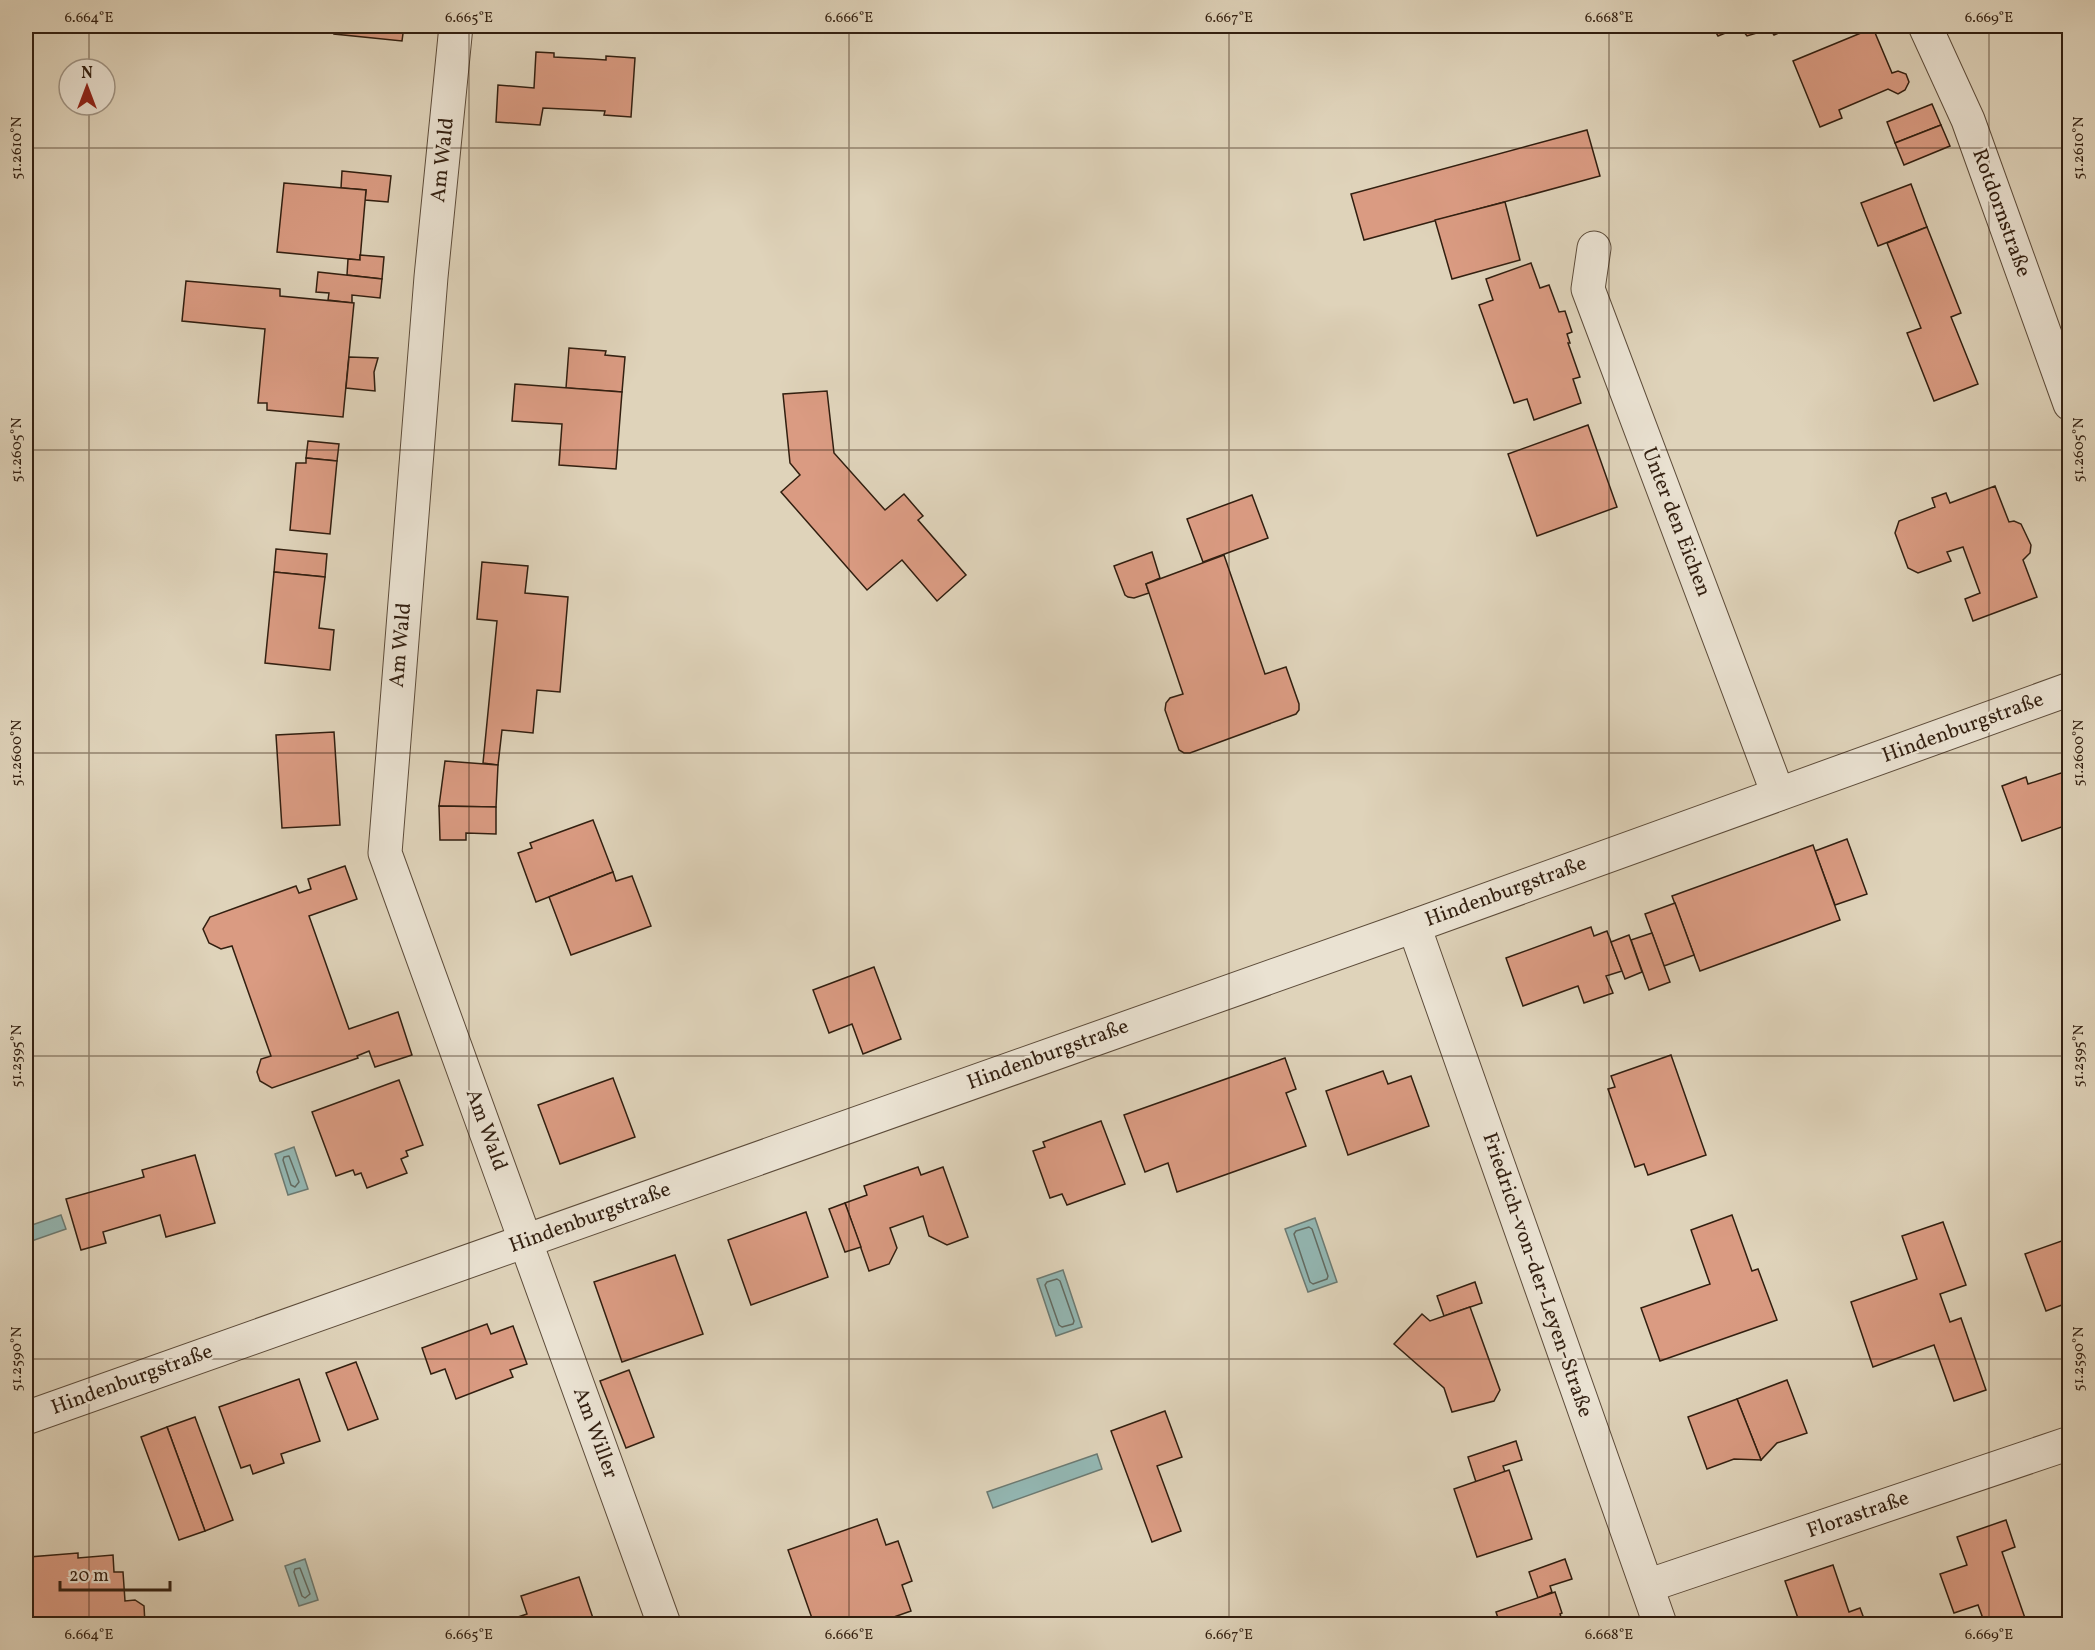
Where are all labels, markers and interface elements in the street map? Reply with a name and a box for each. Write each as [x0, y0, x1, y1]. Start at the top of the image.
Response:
text: 6.664°E [65, 8, 114, 29]
text: 6.665°E [445, 8, 493, 29]
text: 6.666°E [825, 8, 873, 29]
text: 6.667°E [1205, 8, 1253, 29]
text: 6.668°E [1585, 8, 1633, 29]
text: 6.669°E [1965, 8, 2013, 29]
north arrow [57, 57, 117, 117]
text: N [81, 63, 93, 85]
text: 51.2610°N [7, 116, 28, 180]
street label: Am Wald [424, 116, 462, 204]
text: 51.2610°N [2069, 116, 2090, 180]
street label: Rotdornstraße [1964, 145, 2038, 281]
text: 51.2605°N [7, 417, 28, 483]
text: 51.2605°N [2069, 417, 2090, 483]
street label: Unter den Eichen [1634, 443, 1718, 601]
street label: Am Wald [383, 601, 419, 689]
street label: Hindenburgstraße [1878, 685, 2048, 771]
text: 51.2600°N [7, 720, 28, 787]
text: 51.2600°N [2069, 720, 2090, 787]
street label: Hindenburgstraße [1421, 849, 1591, 935]
street label: Hindenburgstraße [963, 1012, 1133, 1098]
text: 51.2595°N [7, 1024, 28, 1088]
text: 51.2595°N [2069, 1024, 2090, 1088]
street label: Am Wald [458, 1085, 514, 1175]
street label: Friedrich-von-der-Leyen-Straße [1475, 1129, 1599, 1421]
street label: Hindenburgstraße [505, 1175, 675, 1261]
text: 51.2590°N [7, 1326, 28, 1392]
text: 51.2590°N [2069, 1326, 2090, 1392]
street label: Hindenburgstraße [47, 1337, 217, 1423]
street label: Am Willer [565, 1383, 625, 1483]
street label: Florastraße [1803, 1484, 1913, 1546]
scale bar [60, 1554, 170, 1592]
text: 20 m [69, 1564, 109, 1589]
text: 6.664°E [65, 1625, 114, 1646]
text: 6.665°E [445, 1625, 493, 1646]
text: 6.666°E [825, 1625, 873, 1646]
text: 6.667°E [1205, 1625, 1253, 1646]
text: 6.668°E [1585, 1625, 1633, 1646]
text: 6.669°E [1965, 1625, 2013, 1646]

